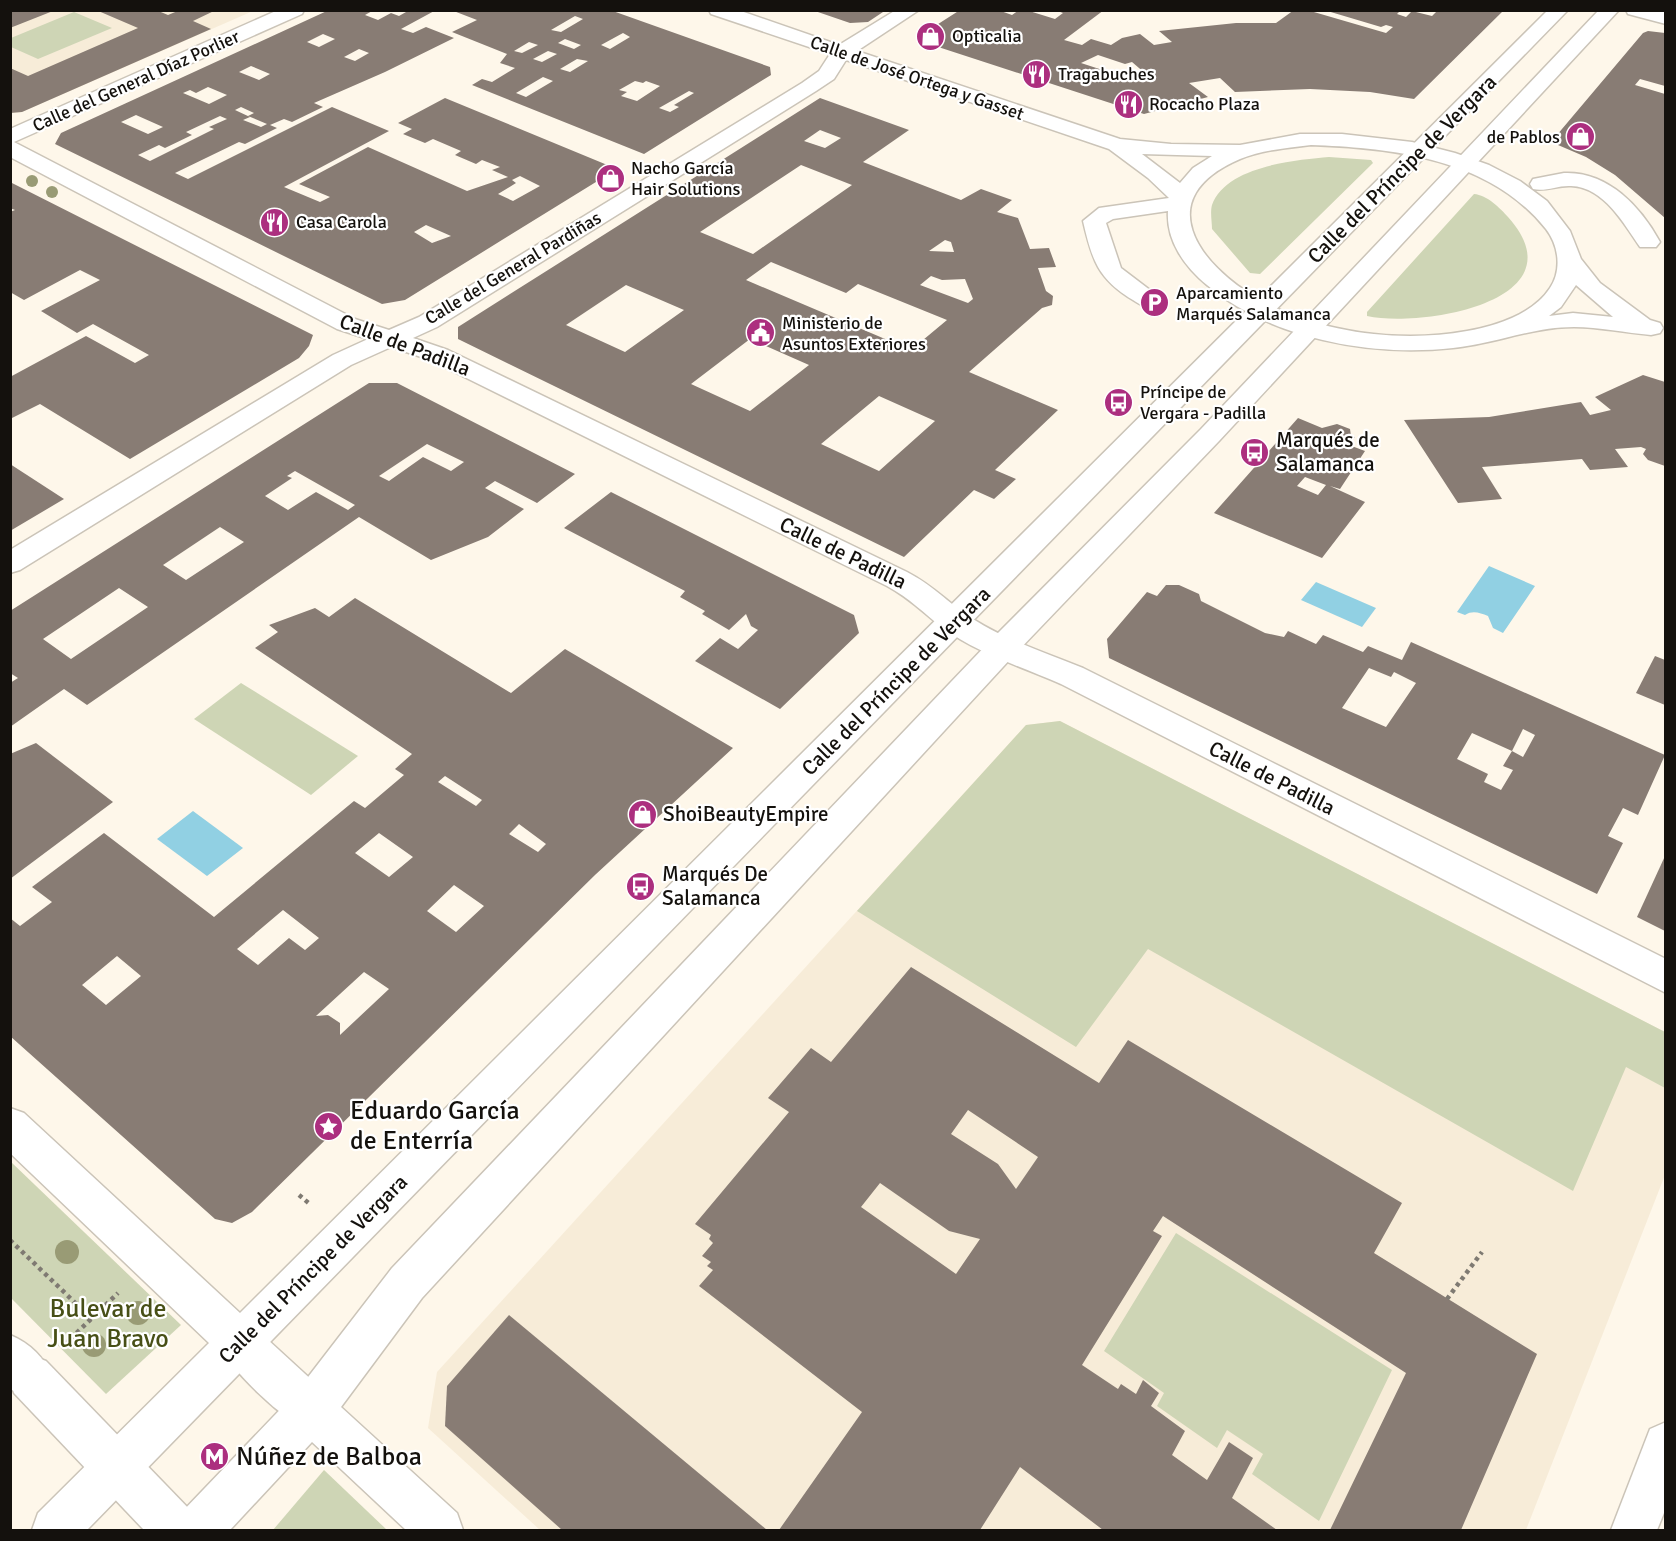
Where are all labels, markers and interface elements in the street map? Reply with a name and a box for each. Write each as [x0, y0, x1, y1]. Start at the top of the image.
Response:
shop icon: Opticalia [915, 20, 947, 52]
street label: Calle del General Díaz Porlier [29, 25, 243, 137]
place label: Opticalia [952, 25, 1022, 47]
street label: Calle de José Ortega y Gasset [807, 31, 1027, 125]
restaurant icon: Tragabuches [1021, 58, 1053, 90]
place label: Tragabuches [1058, 63, 1155, 85]
street label: Calle del Príncipe de Vergara [1302, 69, 1502, 269]
restaurant icon: Rocacho Plaza [1112, 88, 1144, 120]
place label: Rocacho Plaza [1149, 93, 1260, 115]
shop icon: de Pablos [1565, 121, 1597, 153]
place label: de Pablos [1487, 126, 1560, 148]
place label: Nacho García Hair Solutions [631, 157, 741, 200]
shop icon: Nacho García Hair Solutions [594, 162, 626, 194]
restaurant icon: Casa Carola [259, 206, 291, 238]
street label: Calle del General Pardiñas [421, 207, 605, 329]
place label: Casa Carola [296, 211, 387, 233]
place label: Aparcamiento Marqués Salamanca [1176, 282, 1331, 325]
parking icon: Aparcamiento Marqués Salamanca [1139, 287, 1171, 319]
street label: Calle de Padilla [336, 308, 474, 382]
place label: Ministerio de Asuntos Exteriores [782, 312, 926, 355]
public building icon: Ministerio de Asuntos Exteriores [745, 317, 777, 349]
place label: Príncipe de Vergara - Padilla [1140, 381, 1266, 424]
bus stop icon: Príncipe de Vergara - Padilla [1103, 386, 1135, 418]
place label: Marqués de Salamanca [1276, 427, 1380, 477]
bus stop icon: Marqués de Salamanca [1239, 436, 1271, 468]
street label: Calle de Padilla [775, 511, 911, 595]
street label: Calle del Príncipe de Vergara [796, 581, 996, 781]
street label: Calle de Padilla [1205, 735, 1339, 821]
shop icon: ShoiBeautyEmpire [626, 798, 658, 830]
place label: ShoiBeautyEmpire [663, 801, 829, 827]
place label: Marqués De Salamanca [662, 861, 768, 911]
bus stop icon: Marqués De Salamanca [625, 870, 657, 902]
place label: Eduardo García de Enterría [350, 1095, 520, 1157]
place icon: Eduardo García de Enterría [313, 1110, 345, 1142]
street label: Calle del Príncipe de Vergara [213, 1169, 413, 1369]
park label: Bulevar de Juan Bravo [47, 1293, 169, 1355]
metro station icon: Núñez de Balboa [199, 1441, 231, 1473]
place label: Núñez de Balboa [236, 1441, 422, 1473]

